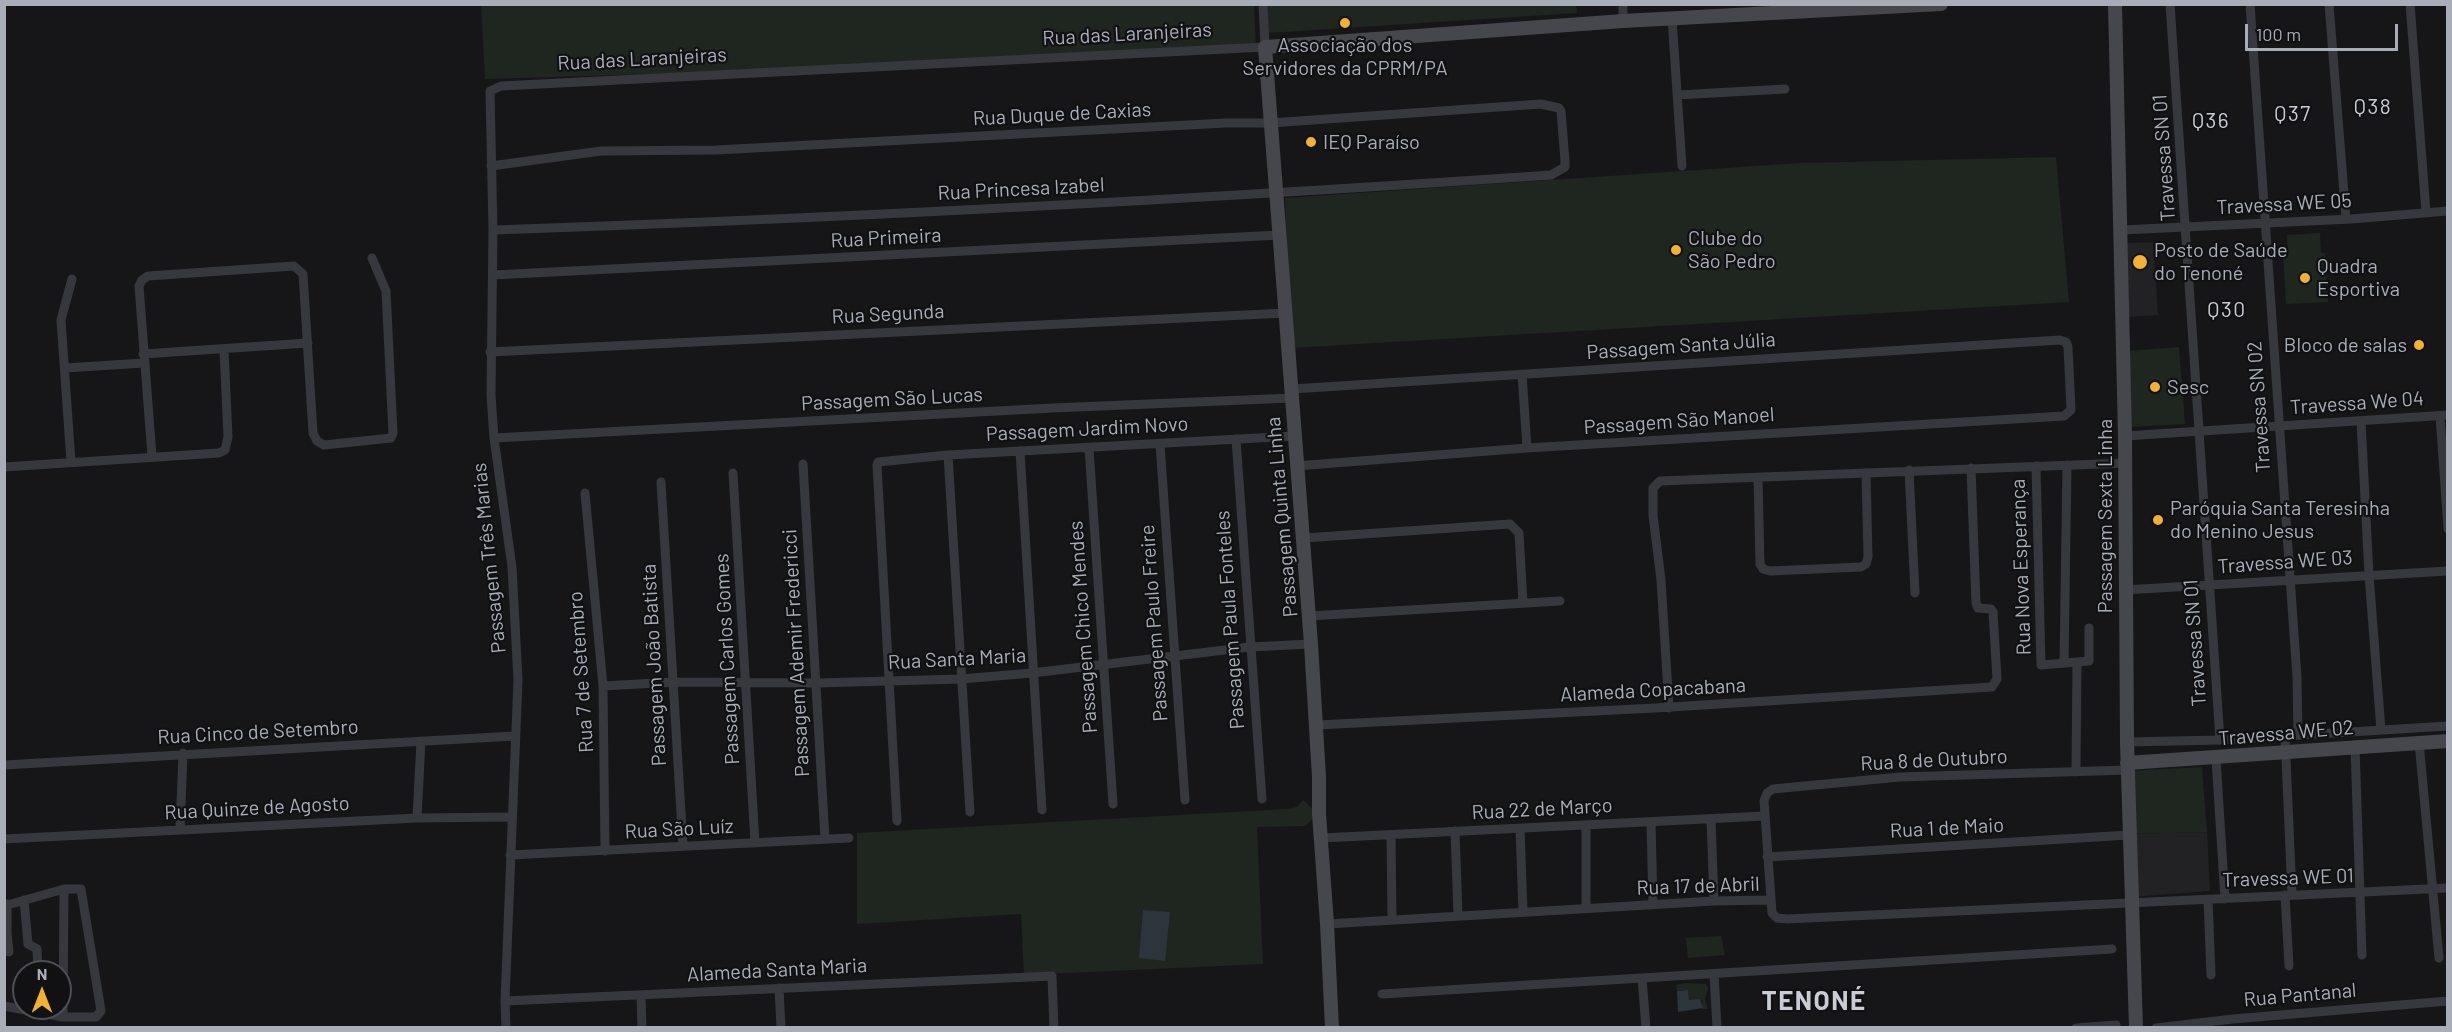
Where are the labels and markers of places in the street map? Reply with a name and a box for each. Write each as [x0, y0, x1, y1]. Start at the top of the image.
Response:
marker: Associação dos Servidores da CPRM/PA [1338, 16, 1352, 30]
place label: Associação dos Servidores da CPRM/PA [1242, 33, 1448, 80]
place label: IEQ Paraíso [1323, 130, 1420, 154]
marker: IEQ Paraíso [1304, 135, 1318, 149]
place label: Clube do São Pedro [1688, 226, 1776, 273]
place label: Posto de Saúde do Tenoné [2154, 238, 2288, 285]
marker: Clube do São Pedro [1669, 243, 1683, 257]
marker: Posto de Saúde do Tenoné [2131, 253, 2149, 271]
place label: Quadra Esportiva [2317, 254, 2400, 301]
marker: Quadra Esportiva [2298, 271, 2312, 285]
place label: Bloco de salas [2284, 333, 2407, 357]
marker: Bloco de salas [2412, 338, 2426, 352]
place label: Sesc [2167, 375, 2209, 399]
marker: Sesc [2148, 380, 2162, 394]
place label: Paróquia Santa Teresinha do Menino Jesus [2170, 496, 2390, 543]
marker: Paróquia Santa Teresinha do Menino Jesus [2151, 513, 2165, 527]

